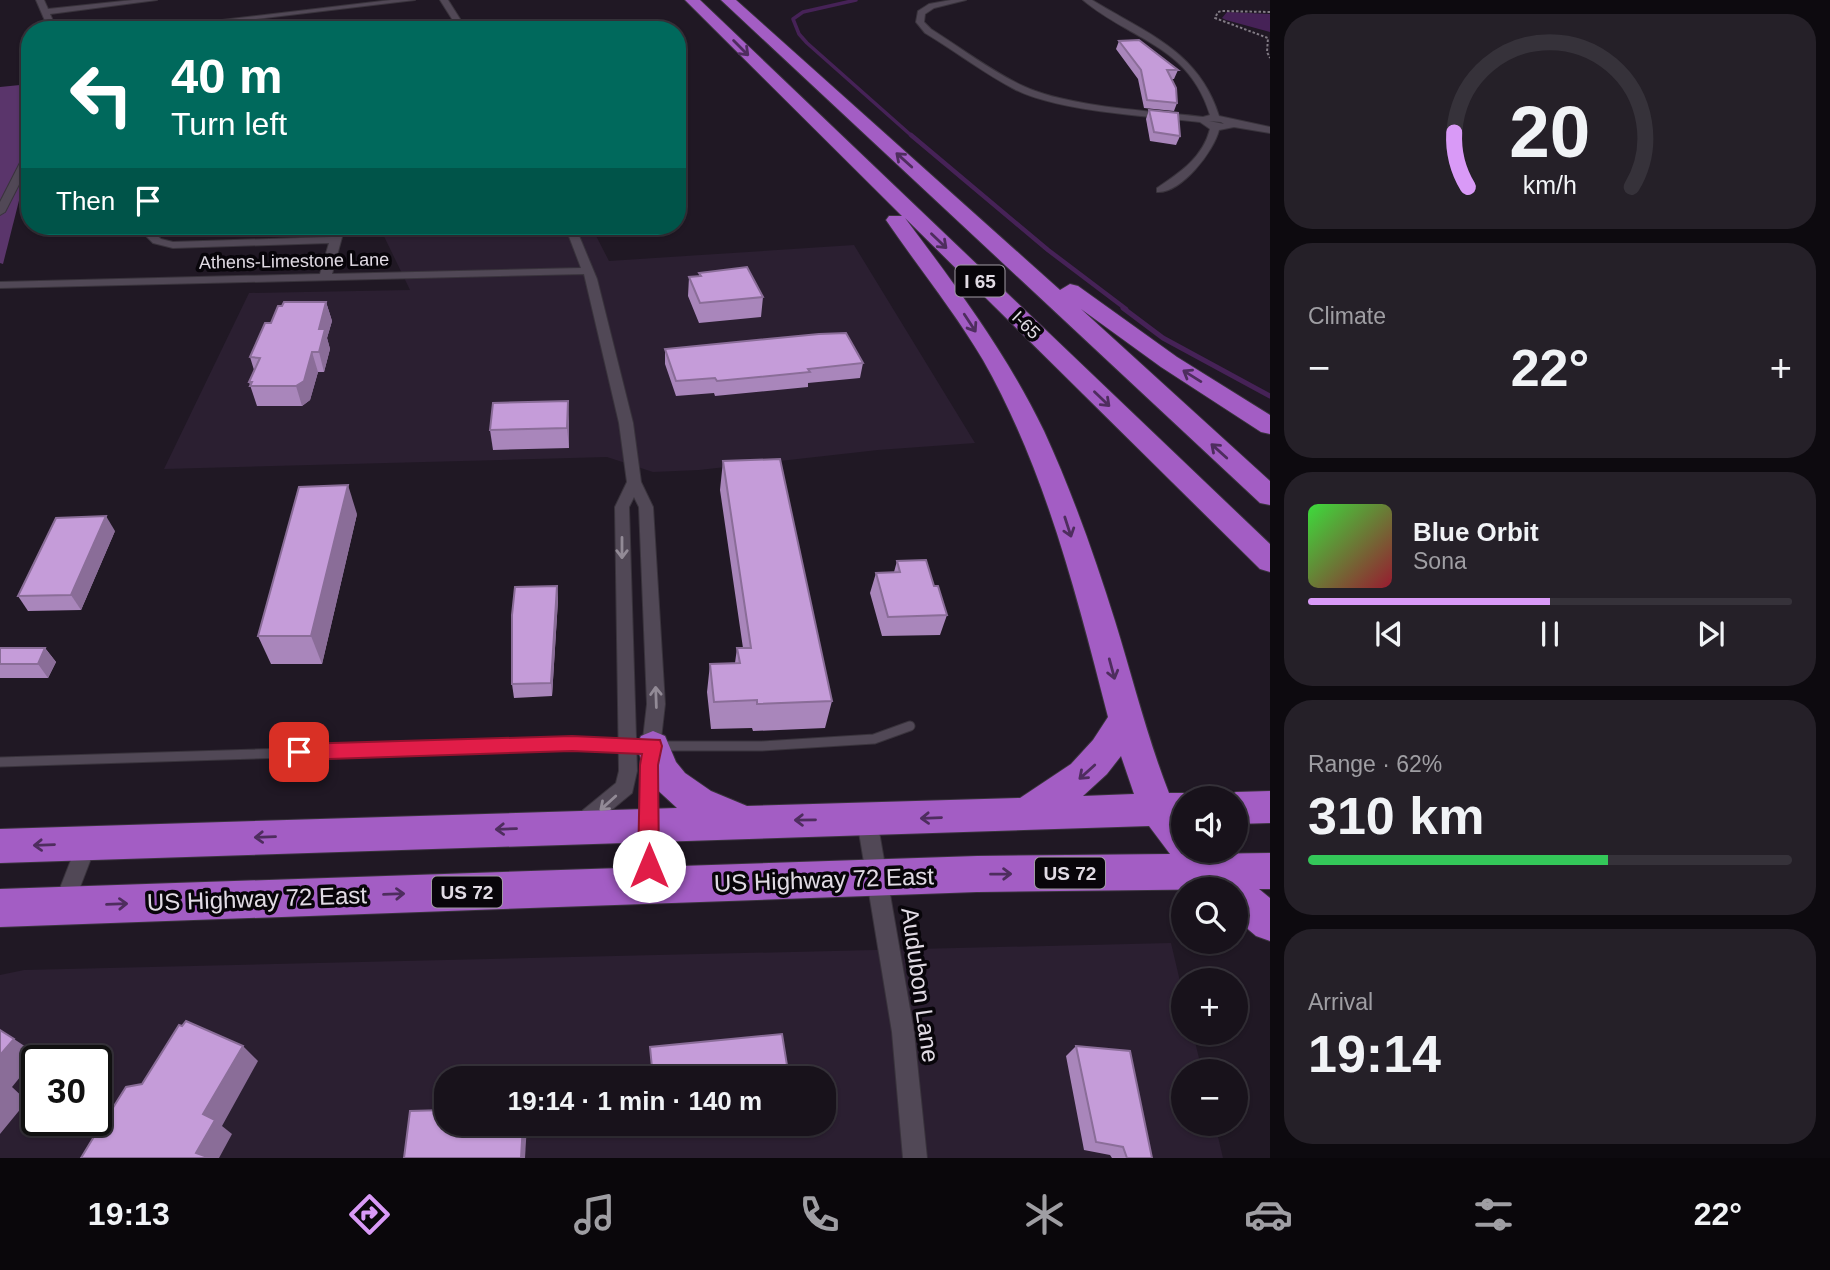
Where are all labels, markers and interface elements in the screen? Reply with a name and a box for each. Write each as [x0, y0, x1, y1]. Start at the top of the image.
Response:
one-way arrow [732, 39, 749, 56]
icon: left [56, 49, 147, 140]
text: 40 m [171, 49, 283, 103]
text: 20 [1510, 92, 1590, 173]
text: Turn left [171, 106, 287, 142]
one-way arrow [895, 152, 913, 168]
text: km/h [1523, 171, 1577, 199]
icon: arrive [129, 182, 167, 220]
text: Then [56, 186, 115, 216]
one-way arrow [930, 232, 947, 249]
street label: Athens-Limestone Lane [199, 249, 389, 273]
road number: I 65 [956, 266, 1004, 296]
text: Climate [1308, 303, 1386, 329]
street label: I-65 [1008, 307, 1044, 343]
one-way arrow [963, 313, 977, 332]
text: 22° [1511, 339, 1589, 397]
text: − [1308, 347, 1330, 389]
text: + [1770, 347, 1792, 389]
one-way arrow [1182, 368, 1202, 382]
one-way arrow [1094, 390, 1111, 407]
one-way arrow [1211, 442, 1228, 459]
one-way arrow [1063, 516, 1075, 538]
text: Blue Orbit [1413, 517, 1539, 547]
one-way arrow [615, 536, 629, 559]
text: Sona [1413, 548, 1467, 574]
icon: previous [1370, 615, 1408, 653]
icon: pause [1531, 615, 1569, 653]
icon: next [1692, 615, 1730, 653]
one-way arrow [1106, 657, 1119, 679]
one-way arrow [649, 685, 662, 708]
pin [269, 722, 329, 782]
icon: arrive [280, 733, 318, 771]
text: Range · 62% [1308, 751, 1442, 777]
one-way arrow [1079, 764, 1096, 781]
map controls [1171, 786, 1248, 1136]
button: sound [1171, 786, 1248, 863]
text: 310 km [1308, 787, 1484, 845]
one-way arrow [599, 795, 617, 811]
one-way arrow [920, 811, 943, 825]
one-way arrow [794, 814, 817, 827]
one-way arrow [495, 822, 518, 836]
position arrow [612, 829, 686, 903]
one-way arrow [253, 830, 276, 843]
one-way arrow [32, 838, 55, 851]
road number: US 72 [1035, 858, 1105, 888]
street label: US Highway 72 East [714, 862, 935, 897]
one-way arrow [990, 867, 1013, 880]
road number: US 72 [432, 876, 502, 908]
button: search [1171, 877, 1248, 954]
street label: US Highway 72 East [147, 881, 368, 916]
one-way arrow [382, 888, 405, 901]
one-way arrow [105, 897, 128, 910]
street label: Audubon Lane [896, 906, 945, 1064]
button: + [1171, 968, 1248, 1045]
text: Arrival [1308, 989, 1373, 1015]
text: 19:14 [1308, 1025, 1441, 1083]
speed limit sign: 30 [21, 1045, 112, 1136]
button: − [1171, 1059, 1248, 1136]
text: 19:14 · 1 min · 140 m [508, 1086, 762, 1116]
icon: directions [345, 1190, 394, 1239]
icon: music [570, 1190, 619, 1239]
icon: phone [795, 1190, 844, 1239]
icon: climate [1020, 1190, 1069, 1239]
icon: car [1244, 1190, 1293, 1239]
icon: filters [1469, 1190, 1518, 1239]
text: 19:13 [88, 1196, 170, 1232]
text: 22° [1694, 1196, 1742, 1232]

